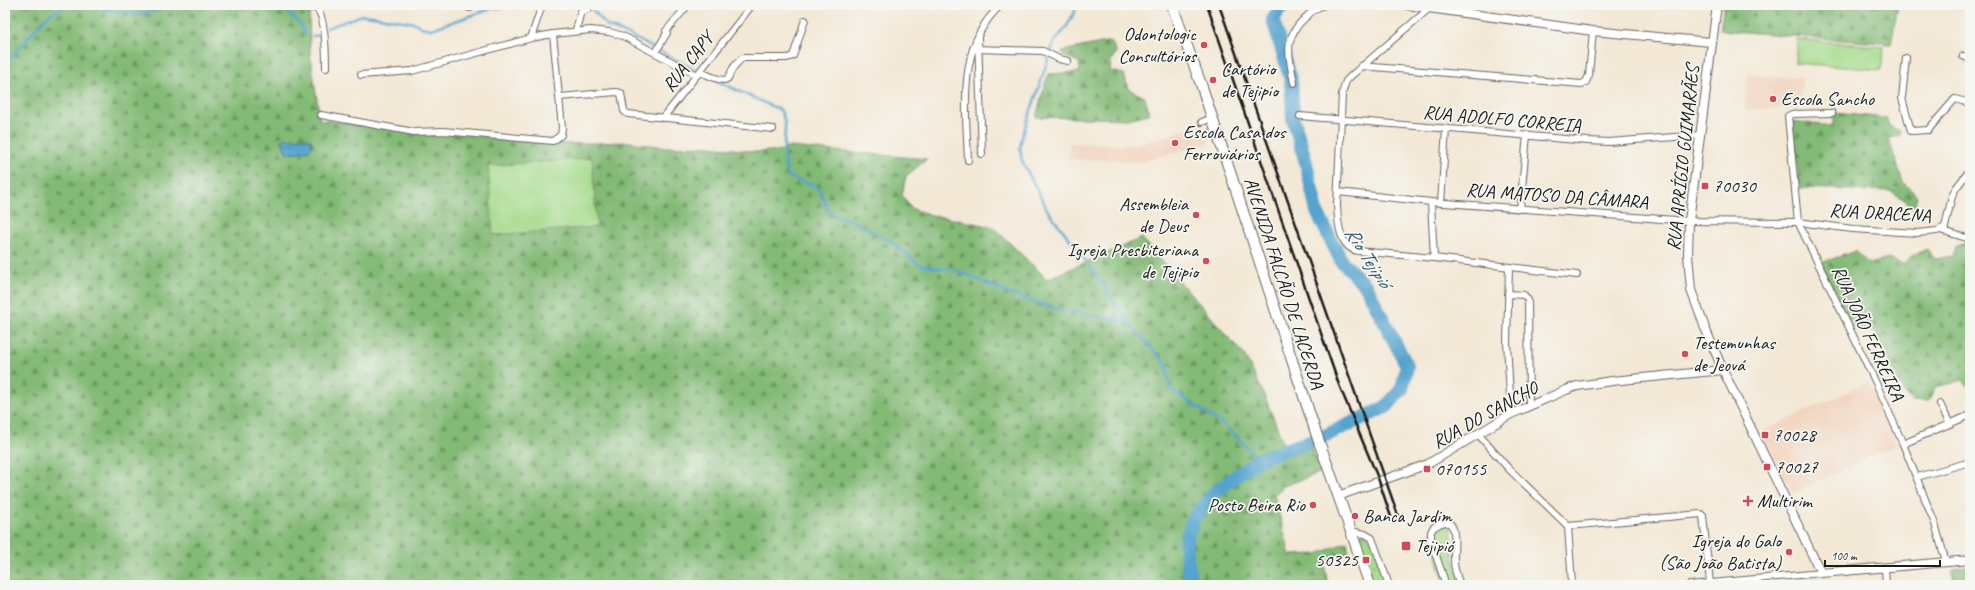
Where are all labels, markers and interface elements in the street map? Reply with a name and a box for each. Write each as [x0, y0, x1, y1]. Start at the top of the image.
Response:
place label: Odontologic Consultórios [1118, 22, 1198, 68]
street label: RUA CAPY [657, 25, 721, 97]
marker: Odontologic Consultórios [1199, 40, 1209, 50]
place label: Cartório de Tejipio [1221, 57, 1280, 103]
street label: RUA APRÍGIO GUIMARÃES [1661, 60, 1705, 252]
marker: Cartório de Tejipio [1208, 75, 1218, 85]
place label: Escola Sancho [1781, 87, 1875, 111]
marker: Escola Sancho [1768, 94, 1778, 104]
street label: RUA ADOLFO CORREIA [1422, 100, 1582, 138]
place label: Escola Casa dos Ferroviários [1183, 120, 1287, 166]
marker: Escola Casa dos Ferroviários [1170, 138, 1180, 148]
street label: AVENIDA FALCÃO DE LACERDA [1238, 174, 1330, 392]
place label: 70030 [1713, 174, 1757, 198]
street label: RUA MATOSO DA CÂMARA [1465, 178, 1649, 214]
marker: 70030 [1700, 181, 1710, 191]
place label: Assembleia de Deus [1119, 192, 1190, 238]
street label: RUA DRACENA [1829, 198, 1932, 228]
marker: Assembleia de Deus [1191, 210, 1201, 220]
water label: Rio Tejipió [1339, 222, 1400, 297]
place label: Igreja Presbiteriana de Tejipio [1067, 238, 1200, 284]
marker: Igreja Presbiteriana de Tejipio [1201, 256, 1211, 266]
street label: RUA JOÃO FERREIRA [1826, 262, 1910, 405]
place label: Testemunhas de Jeová [1693, 331, 1776, 377]
marker: Testemunhas de Jeová [1680, 349, 1690, 359]
street label: RUA DO SANCHO [1428, 375, 1543, 454]
place label: 70028 [1773, 423, 1818, 447]
marker: 70028 [1760, 430, 1770, 440]
place label: 70027 [1775, 455, 1819, 479]
place label: 070155 [1435, 457, 1488, 481]
marker: 70027 [1762, 462, 1772, 472]
marker: 070155 [1422, 464, 1432, 474]
place label: Multirim [1757, 489, 1814, 513]
place label: Posto Beira Rio [1208, 493, 1306, 517]
marker: Multirim [1742, 495, 1754, 507]
marker: Posto Beira Rio [1308, 500, 1318, 510]
place label: Banca Jardim [1363, 504, 1453, 528]
marker: Banca Jardim [1350, 511, 1360, 521]
place label: Igreja do Galo (São João Batista) [1659, 529, 1783, 575]
place label: Tejipió [1415, 534, 1456, 558]
marker: Tejipió [1400, 540, 1412, 552]
scale bar [1825, 542, 1940, 568]
marker: Igreja do Galo (São João Batista) [1784, 547, 1794, 557]
place label: 50325 [1315, 548, 1359, 572]
text: 100 m [1831, 548, 1858, 564]
marker: 50325 [1361, 555, 1371, 565]

